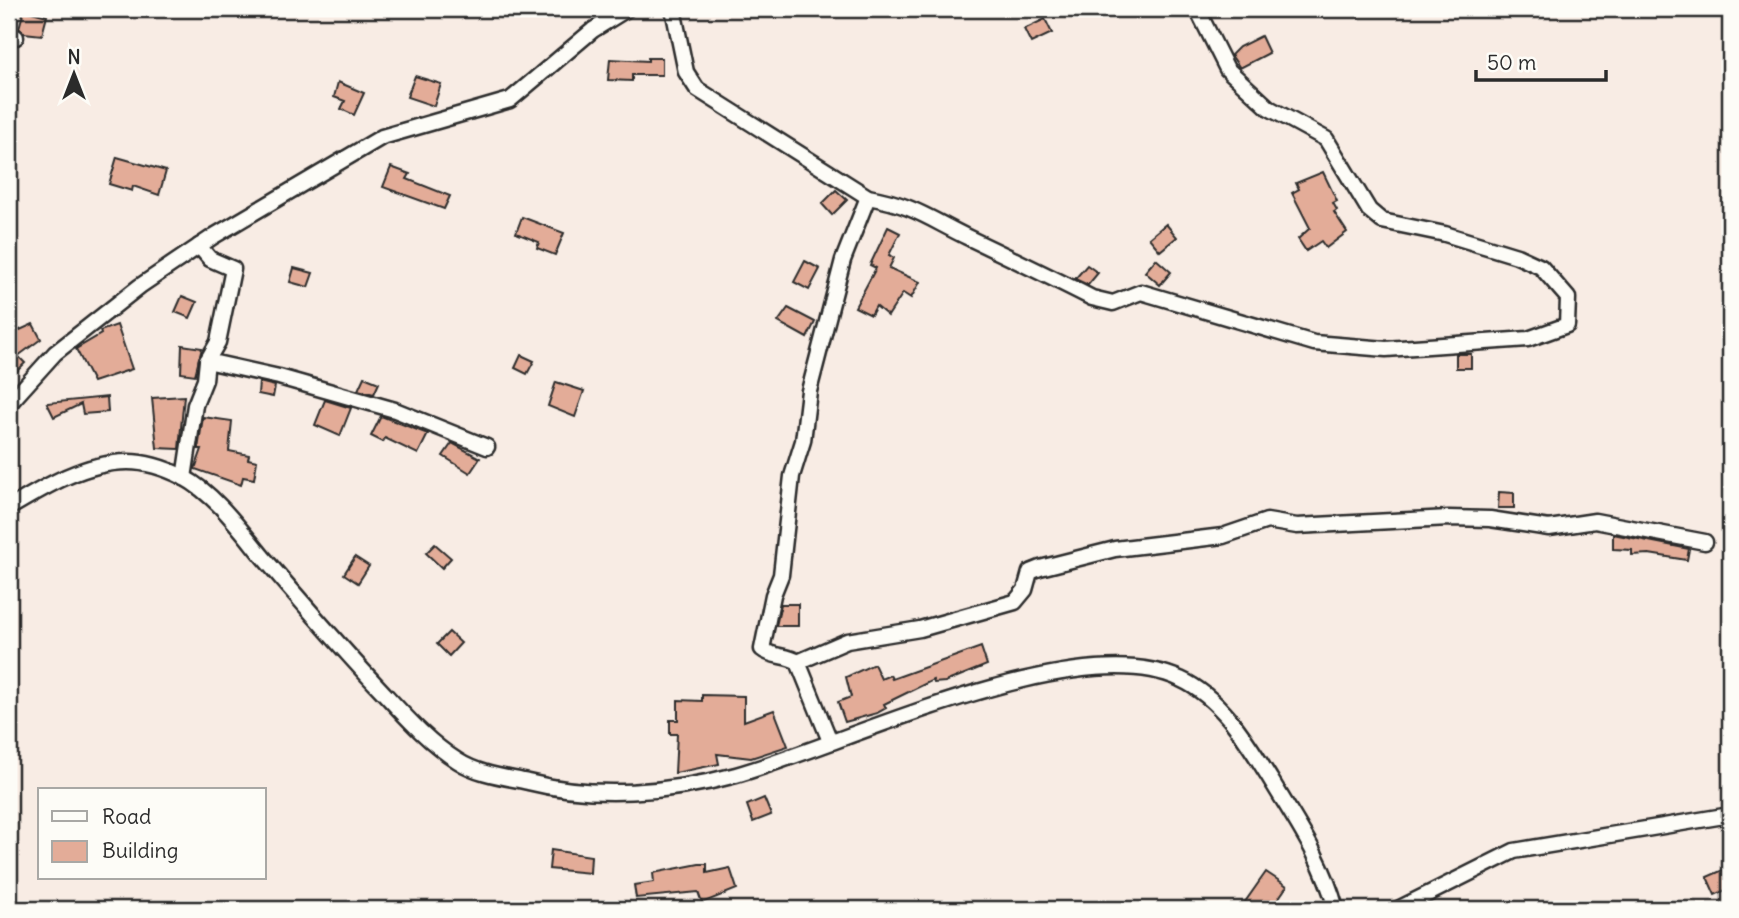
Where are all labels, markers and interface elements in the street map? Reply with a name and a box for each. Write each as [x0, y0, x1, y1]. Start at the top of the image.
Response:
north arrow [38, 38, 108, 108]
scale bar [1476, 38, 1606, 82]
text: N [67, 45, 81, 69]
text: 50 m [1487, 49, 1536, 76]
legend [38, 788, 266, 880]
text: Road [102, 803, 151, 830]
text: Building [102, 837, 178, 864]

